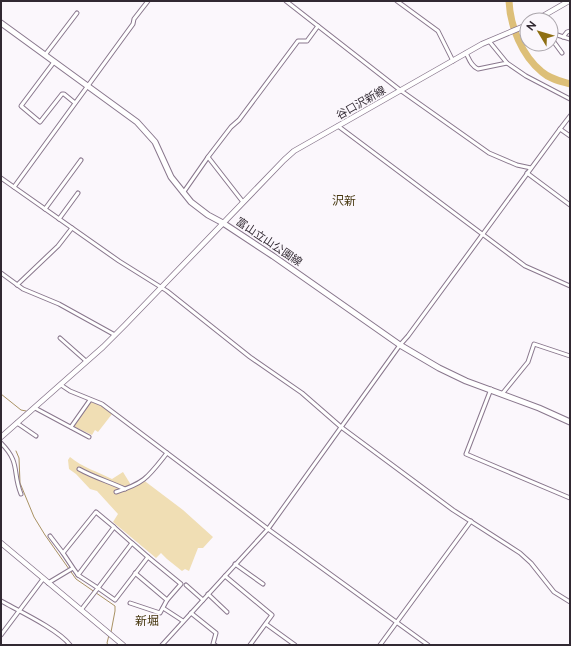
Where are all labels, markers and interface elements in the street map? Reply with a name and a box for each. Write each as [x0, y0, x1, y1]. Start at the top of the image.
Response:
north arrow [519, 12, 559, 52]
text: N [524, 19, 539, 33]
street label: 谷口沢新線 [334, 84, 388, 122]
district label: 沢新 [332, 194, 356, 208]
street label: 富山立山公園線 [233, 215, 305, 269]
district label: 新堀 [135, 614, 159, 628]

